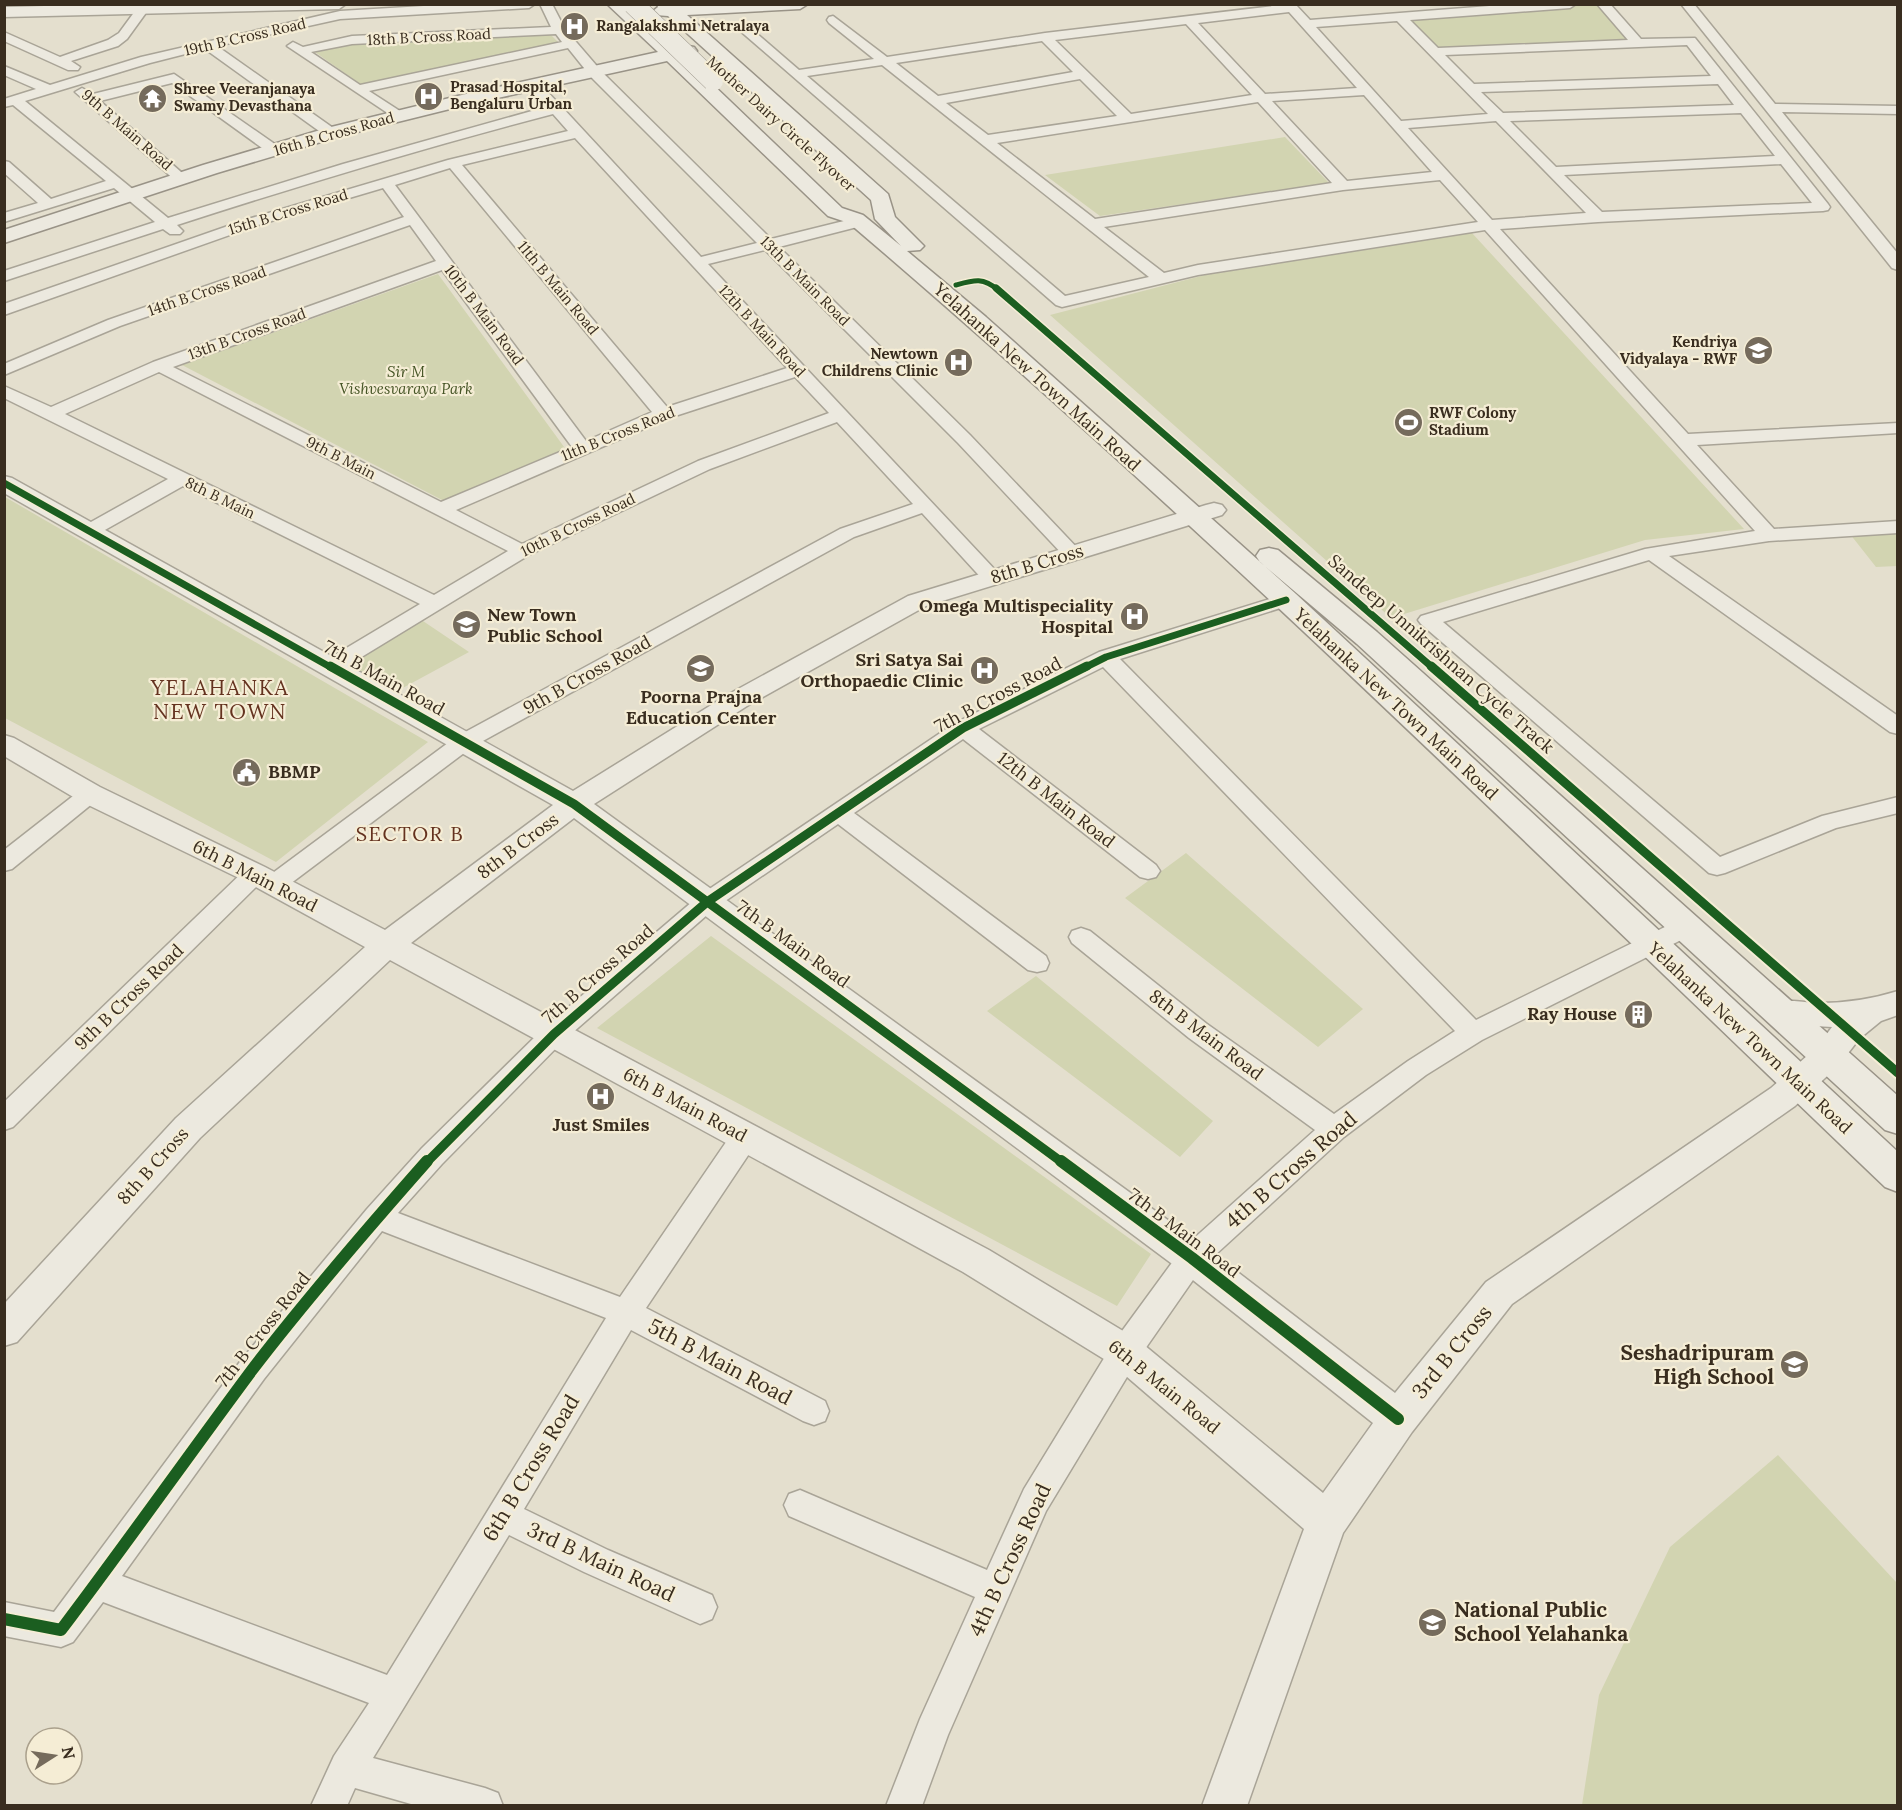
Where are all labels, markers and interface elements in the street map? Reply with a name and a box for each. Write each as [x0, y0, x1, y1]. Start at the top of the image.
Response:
hospital icon: Rangalakshmi Netralaya [559, 10, 591, 42]
street label: 19th B Cross Road [182, 13, 308, 60]
place label: Rangalakshmi Netralaya [596, 16, 770, 35]
street label: 18th B Cross Road [366, 24, 492, 49]
street label: Mother Dairy Circle Flyover [703, 52, 860, 196]
place label: Prasad Hospital, Bengaluru Urban [450, 77, 573, 113]
place label: Shree Veeranjanaya Swamy Devasthana [174, 79, 315, 115]
hospital icon: Prasad Hospital, Bengaluru Urban [413, 80, 445, 112]
temple icon: Shree Veeranjanaya Swamy Devasthana [137, 82, 169, 114]
street label: 9th B Main Road [78, 85, 177, 174]
street label: 16th B Cross Road [271, 107, 396, 160]
street label: 15th B Cross Road [226, 184, 350, 239]
street label: 13th B Main Road [756, 232, 854, 330]
street label: 11th B Main Road [514, 237, 603, 338]
street label: 14th B Cross Road [145, 261, 269, 320]
street label: 10th B Main Road [441, 261, 528, 368]
street label: Yelahanka New Town Main Road [928, 277, 1146, 476]
street label: 12th B Main Road [715, 281, 810, 381]
street label: 13th B Cross Road [185, 303, 308, 364]
place label: Kendriya Vidyalaya - RWF [1620, 332, 1737, 368]
school or university icon: Kendriya Vidyalaya - RWF [1742, 335, 1774, 367]
place label: Newtown Childrens Clinic [822, 344, 938, 380]
hospital icon: Newtown Childrens Clinic [943, 347, 975, 379]
park label: Sir M Vishvesvaraya Park [339, 362, 473, 398]
street label: 11th B Cross Road [558, 402, 678, 465]
place label: RWF Colony Stadium [1429, 403, 1517, 439]
sports icon: RWF Colony Stadium [1392, 406, 1424, 438]
street label: 9th B Main [303, 432, 379, 483]
street label: 8th B Main [182, 473, 258, 523]
street label: 10th B Cross Road [517, 489, 638, 561]
street label: 8th B Cross [988, 538, 1086, 589]
street label: Sandeep Unnikrishnan Cycle Track [1323, 549, 1559, 758]
place label: Omega Multispeciality Hospital [919, 594, 1113, 638]
hospital icon: Omega Multispeciality Hospital [1118, 600, 1150, 632]
street label: Yelahanka New Town Main Road [1289, 602, 1503, 805]
place label: New Town Public School [487, 603, 603, 647]
school or university icon: New Town Public School [450, 609, 482, 641]
street label: 9th B Cross Road [519, 630, 655, 719]
street label: 7th B Main Road [320, 635, 449, 720]
place label: Sri Satya Sai Orthopaedic Clinic [801, 648, 964, 692]
street label: 7th B Cross Road [930, 651, 1065, 738]
school or university icon: Poorna Prajna Education Center [685, 652, 717, 684]
hospital icon: Sri Satya Sai Orthopaedic Clinic [968, 654, 1000, 686]
district label: YELAHANKA NEW TOWN [150, 674, 289, 725]
place label: Poorna Prajna Education Center [626, 685, 777, 729]
street label: 12th B Main Road [993, 747, 1120, 853]
public building icon: BBMP [231, 756, 263, 788]
place label: BBMP [268, 760, 321, 783]
street label: 8th B Cross [472, 808, 563, 884]
district label: SECTOR B [356, 821, 464, 846]
street label: 6th B Main Road [189, 834, 322, 917]
street label: 7th B Main Road [732, 895, 855, 993]
street label: 7th B Cross Road [537, 919, 658, 1028]
street label: Yelahanka New Town Main Road [1643, 936, 1857, 1139]
street label: 9th B Cross Road [69, 939, 188, 1054]
street label: 8th B Main Road [1145, 984, 1268, 1085]
building icon: Ray House [1622, 998, 1654, 1030]
place label: Ray House [1527, 1002, 1617, 1025]
street label: 6th B Main Road [619, 1062, 751, 1147]
hospital icon: Just Smiles [585, 1080, 617, 1112]
street label: 4th B Cross Road [1219, 1105, 1362, 1234]
place label: Just Smiles [553, 1113, 650, 1136]
street label: 8th B Cross [112, 1122, 193, 1209]
street label: 7th B Main Road [1123, 1183, 1245, 1283]
street label: 7th B Cross Road [210, 1267, 315, 1392]
street label: 3rd B Cross [1406, 1299, 1498, 1404]
street label: 5th B Main Road [644, 1312, 797, 1411]
street label: 6th B Main Road [1104, 1335, 1225, 1439]
place label: Seshadripuram High School [1621, 1339, 1774, 1390]
school or university icon: Seshadripuram High School [1779, 1349, 1811, 1381]
street label: 6th B Cross Road [476, 1389, 585, 1546]
street label: 4th B Cross Road [962, 1479, 1057, 1641]
street label: 3rd B Main Road [523, 1515, 680, 1608]
place label: National Public School Yelahanka [1454, 1596, 1628, 1647]
school or university icon: National Public School Yelahanka [1417, 1606, 1449, 1638]
north arrow [24, 1726, 84, 1786]
text: N [58, 1745, 80, 1761]

